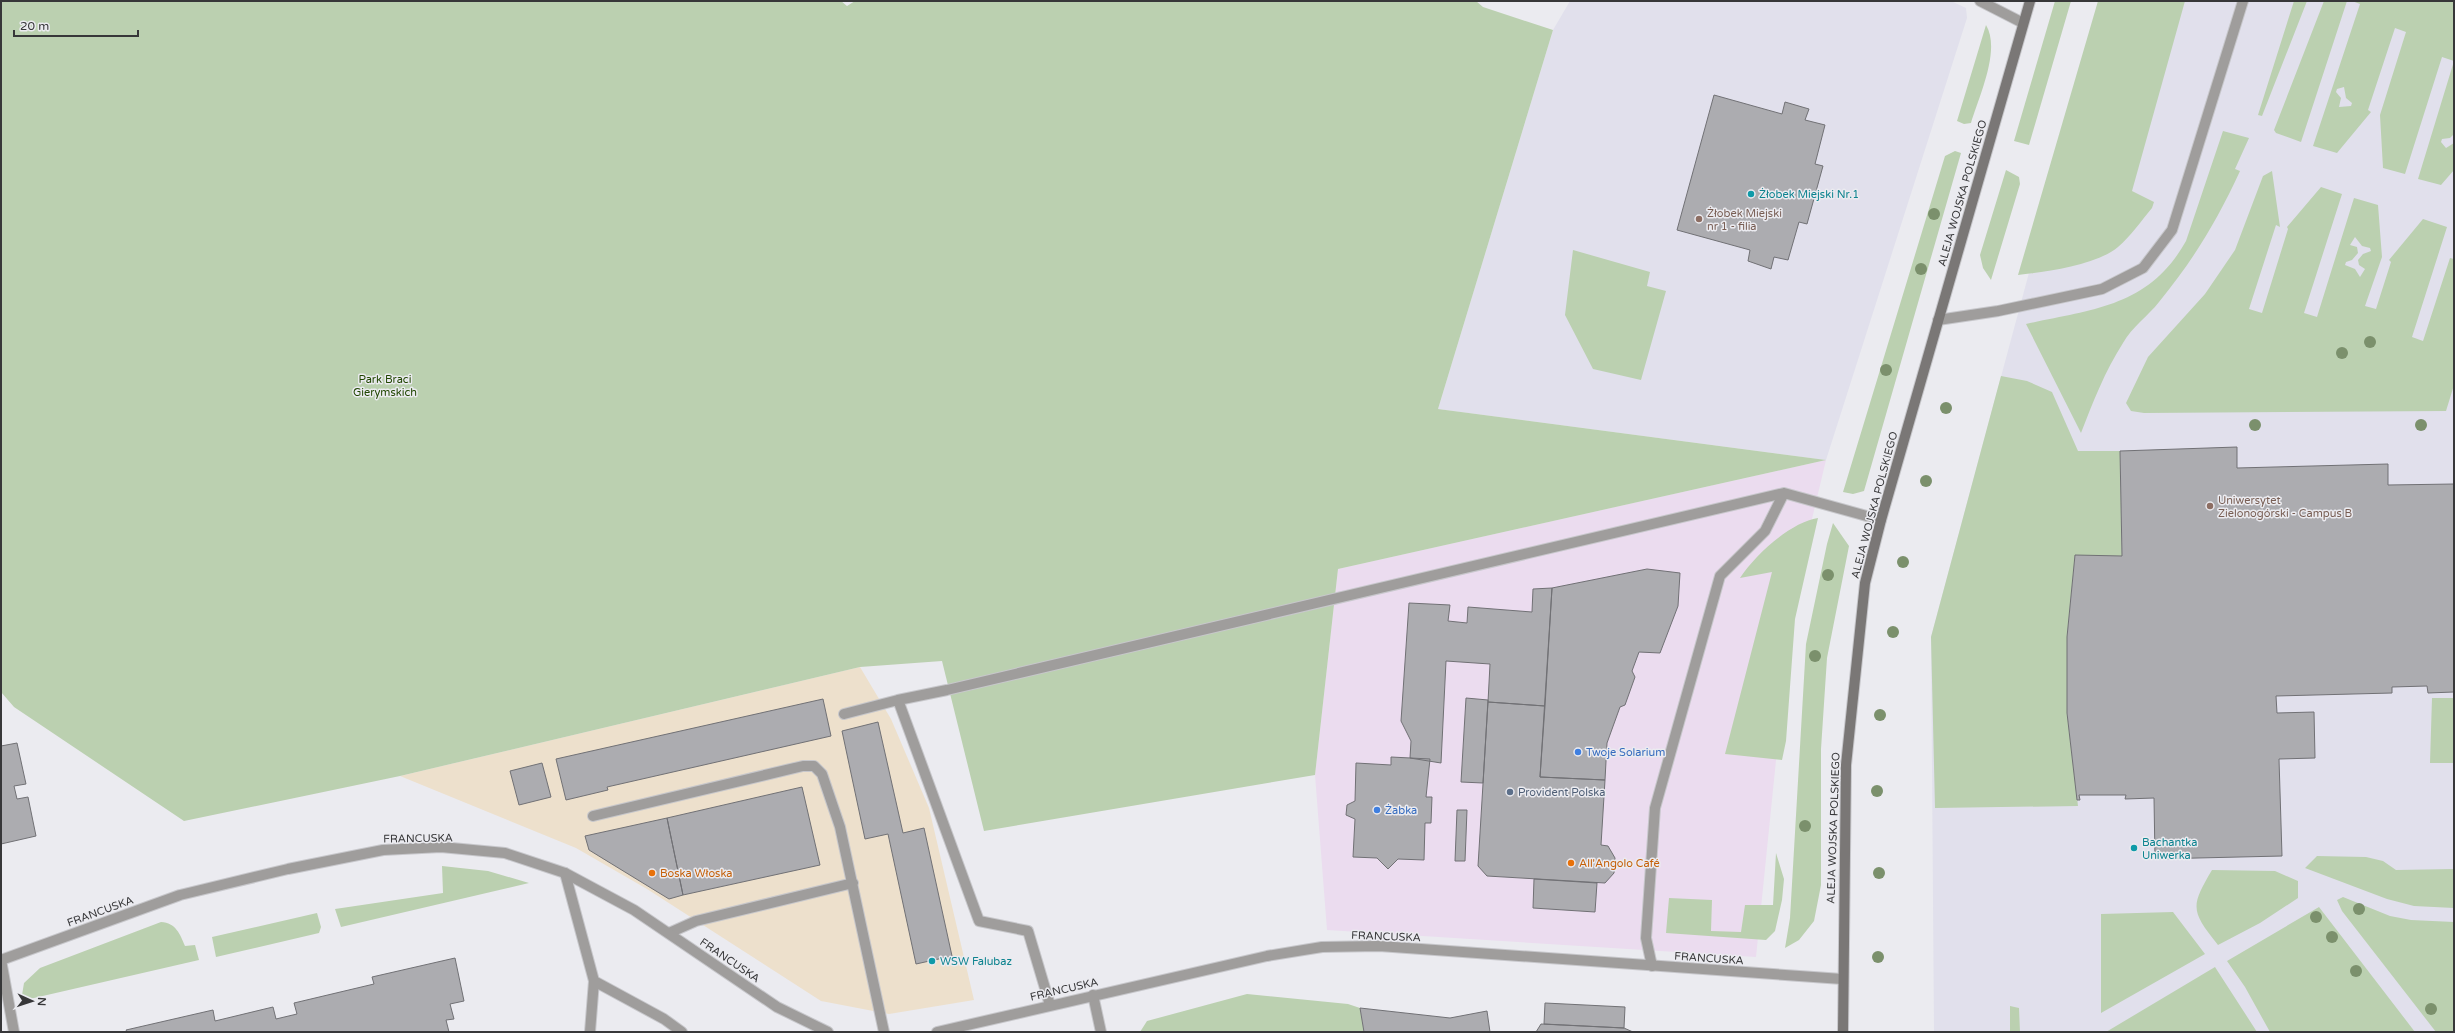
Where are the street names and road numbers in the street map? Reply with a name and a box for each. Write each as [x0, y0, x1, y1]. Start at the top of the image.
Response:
street label: ALEJA WOJSKA POLSKIEGO [1935, 118, 1990, 268]
street label: ALEJA WOJSKA POLSKIEGO [1849, 430, 1900, 580]
street label: ALEJA WOJSKA POLSKIEGO [1824, 752, 1843, 904]
street label: FRANCUSKA [383, 831, 453, 846]
street label: FRANCUSKA [65, 893, 135, 929]
street label: FRANCUSKA [1351, 929, 1421, 944]
street label: FRANCUSKA [697, 936, 762, 985]
street label: FRANCUSKA [1674, 950, 1744, 967]
street label: FRANCUSKA [1029, 975, 1100, 1004]

